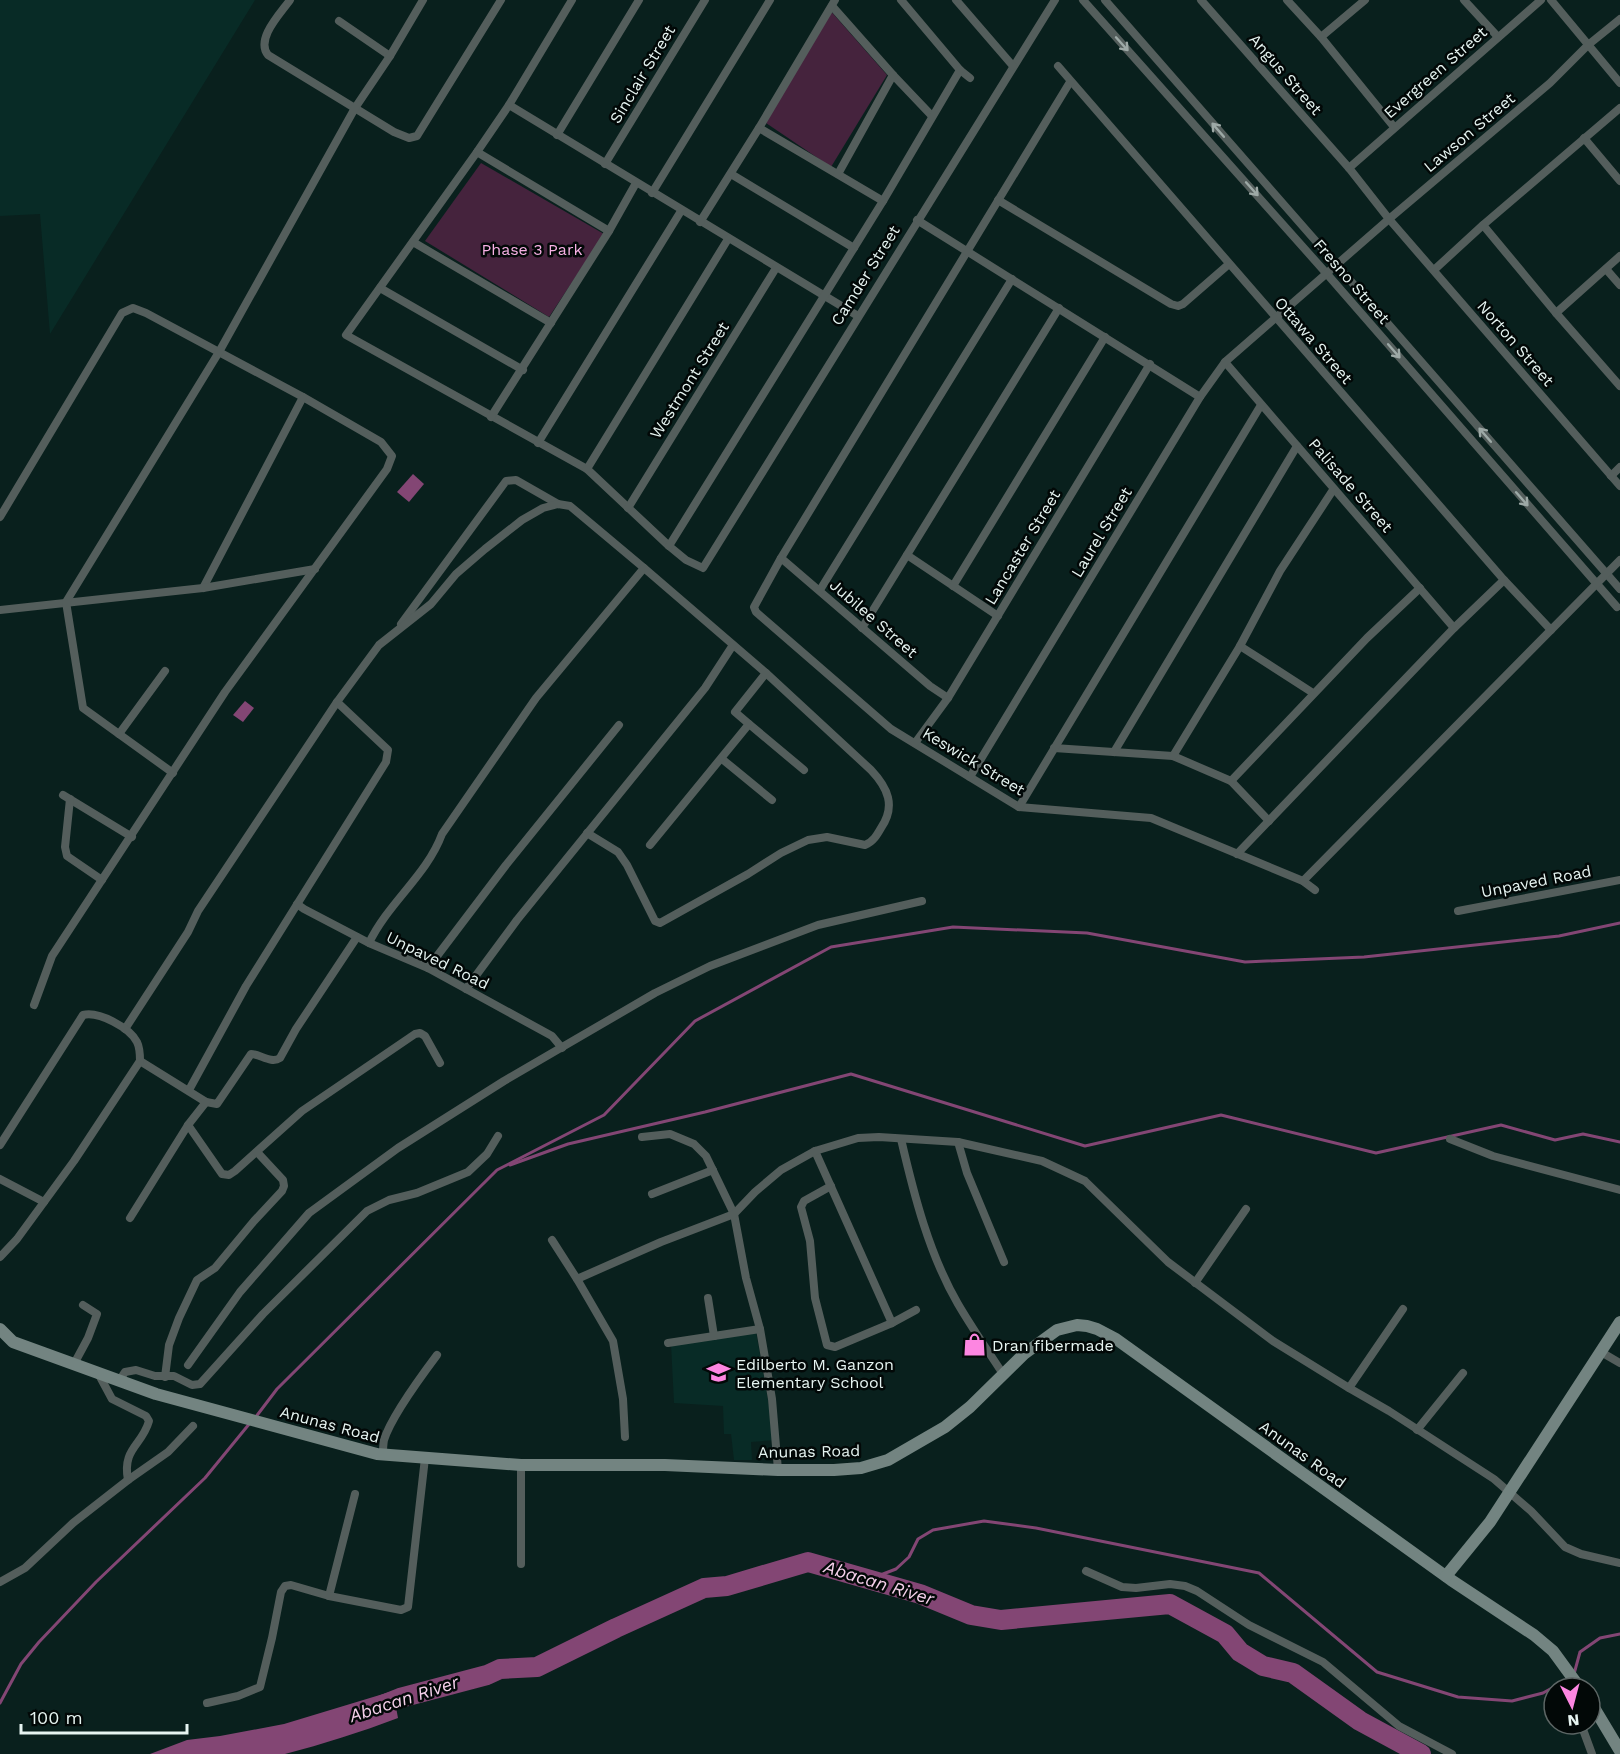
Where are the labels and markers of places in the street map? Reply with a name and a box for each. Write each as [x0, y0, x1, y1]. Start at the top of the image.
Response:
shop icon: Dran fibermade [961, 1332, 987, 1358]
place label: Dran fibermade [992, 1336, 1114, 1355]
place label: Edilberto M. Ganzon Elementary School [736, 1355, 894, 1392]
school or university icon: Edilberto M. Ganzon Elementary School [705, 1360, 731, 1386]

